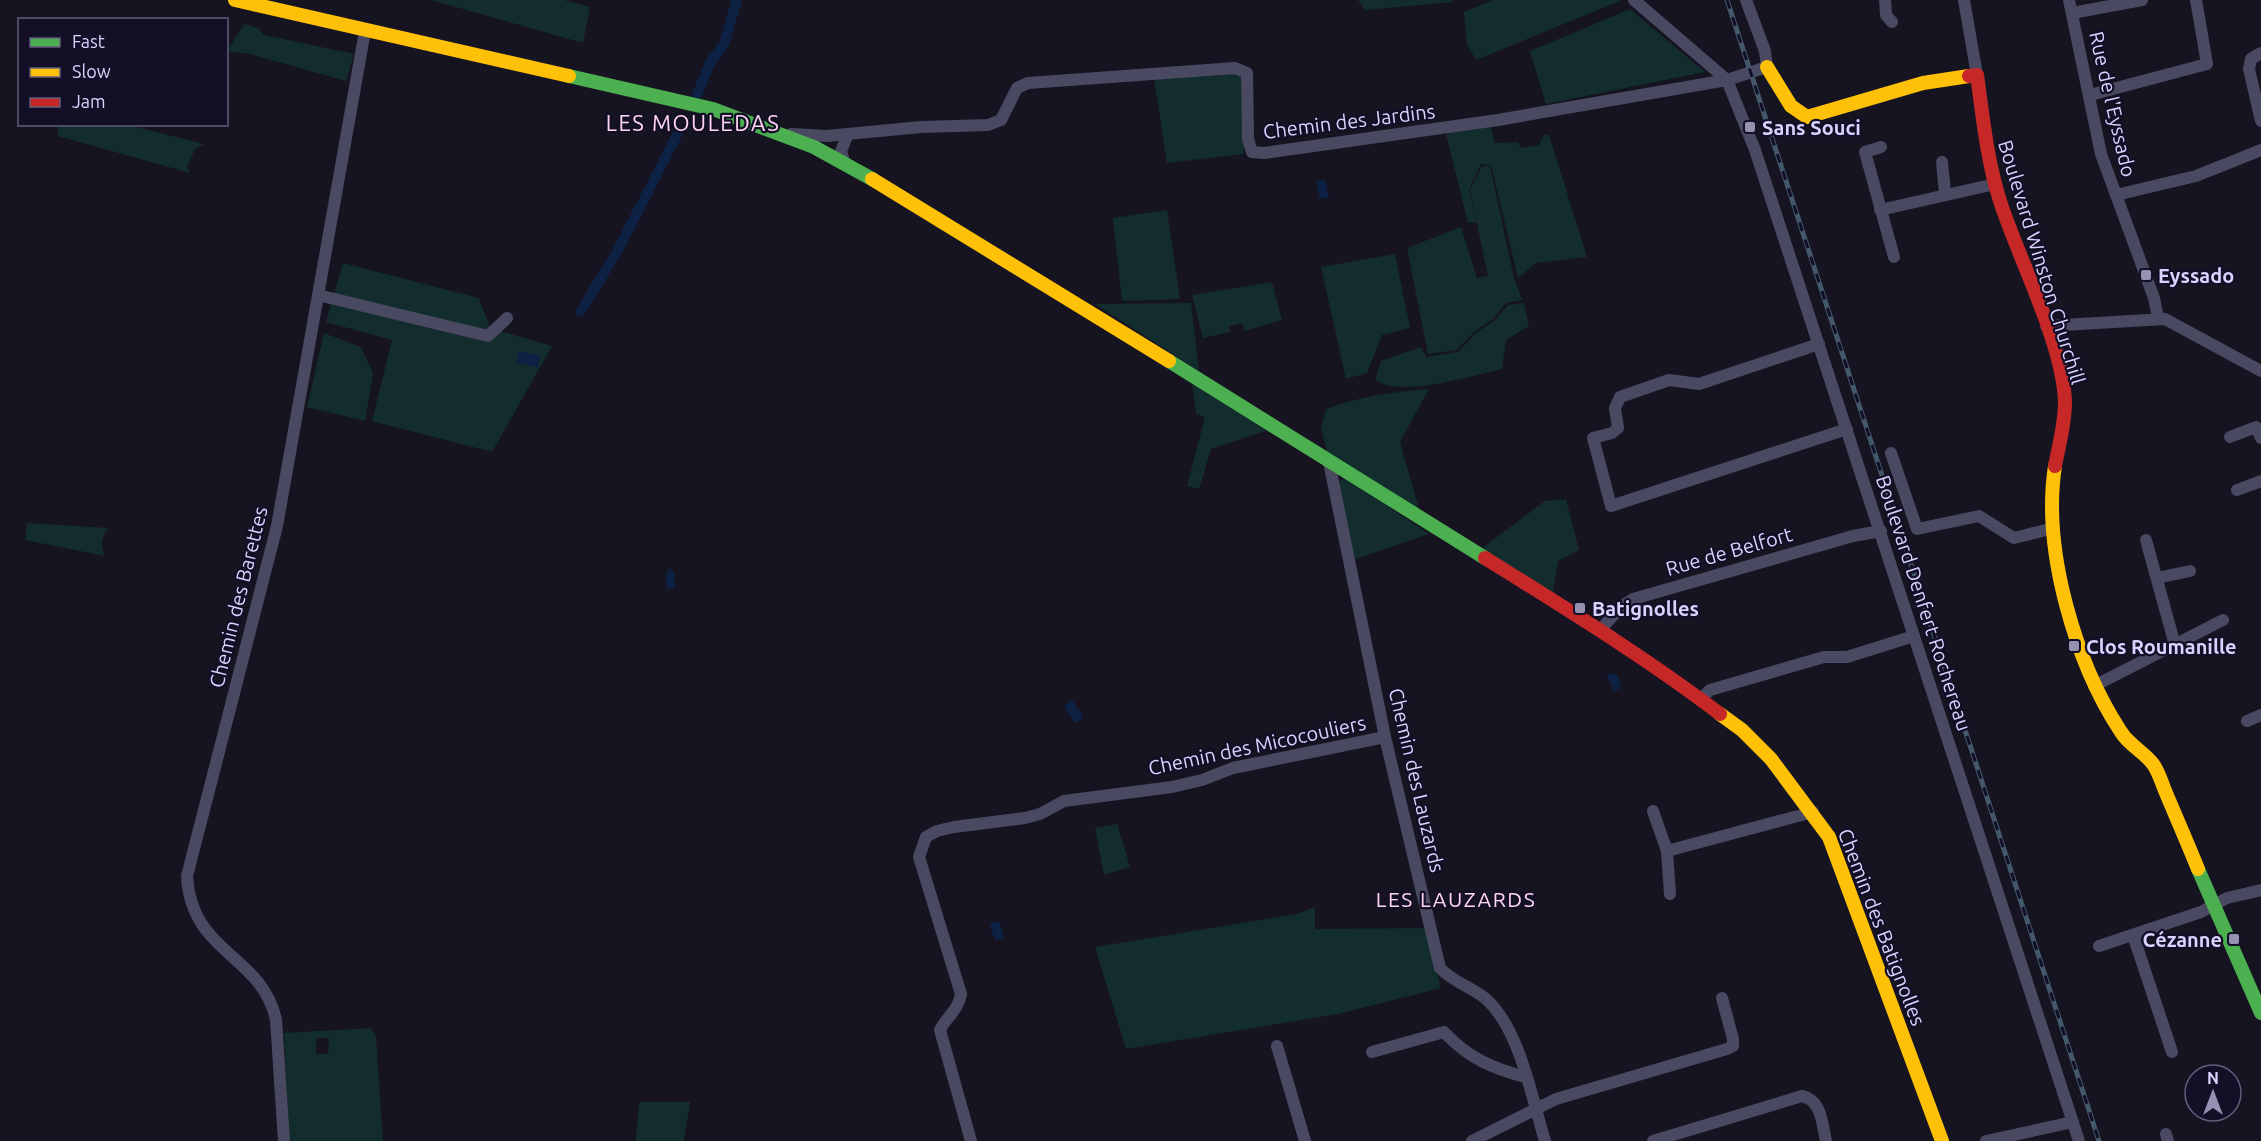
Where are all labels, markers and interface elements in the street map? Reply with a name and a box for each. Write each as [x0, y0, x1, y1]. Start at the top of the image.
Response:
legend [18, 18, 228, 126]
street label: Rue de l'Eyssado [2085, 29, 2141, 179]
text: Fast [72, 31, 105, 51]
text: Slow [72, 61, 111, 81]
text: Jam [72, 91, 106, 111]
street label: Chemin des Jardins [1262, 99, 1436, 143]
district label: LES MOULEDAS [606, 110, 780, 135]
place label: Sans Souci [1762, 116, 1861, 139]
marker: Sans Souci [1743, 120, 1757, 134]
street label: Boulevard Winston Churchill [1994, 137, 2090, 387]
place label: Eyssado [2158, 264, 2234, 287]
marker: Eyssado [2139, 268, 2153, 282]
street label: Boulevard Denfert Rochereau [1872, 472, 1976, 734]
street label: Chemin des Barettes [204, 504, 272, 690]
street label: Rue de Belfort [1663, 522, 1795, 580]
place label: Batignolles [1592, 597, 1699, 620]
marker: Batignolles [1573, 601, 1587, 615]
place label: Clos Roumanille [2086, 635, 2237, 658]
marker: Clos Roumanille [2067, 639, 2081, 653]
street label: Chemin des Lauzards [1385, 686, 1449, 874]
street label: Chemin des Micocouliers [1146, 711, 1368, 779]
street label: Chemin des Batignolles [1834, 825, 1930, 1029]
district label: LES LAUZARDS [1376, 887, 1536, 911]
place label: Cézanne [2143, 928, 2222, 951]
marker: Cézanne [2227, 932, 2241, 946]
north arrow [2183, 1063, 2243, 1123]
text: N [2207, 1069, 2219, 1087]

